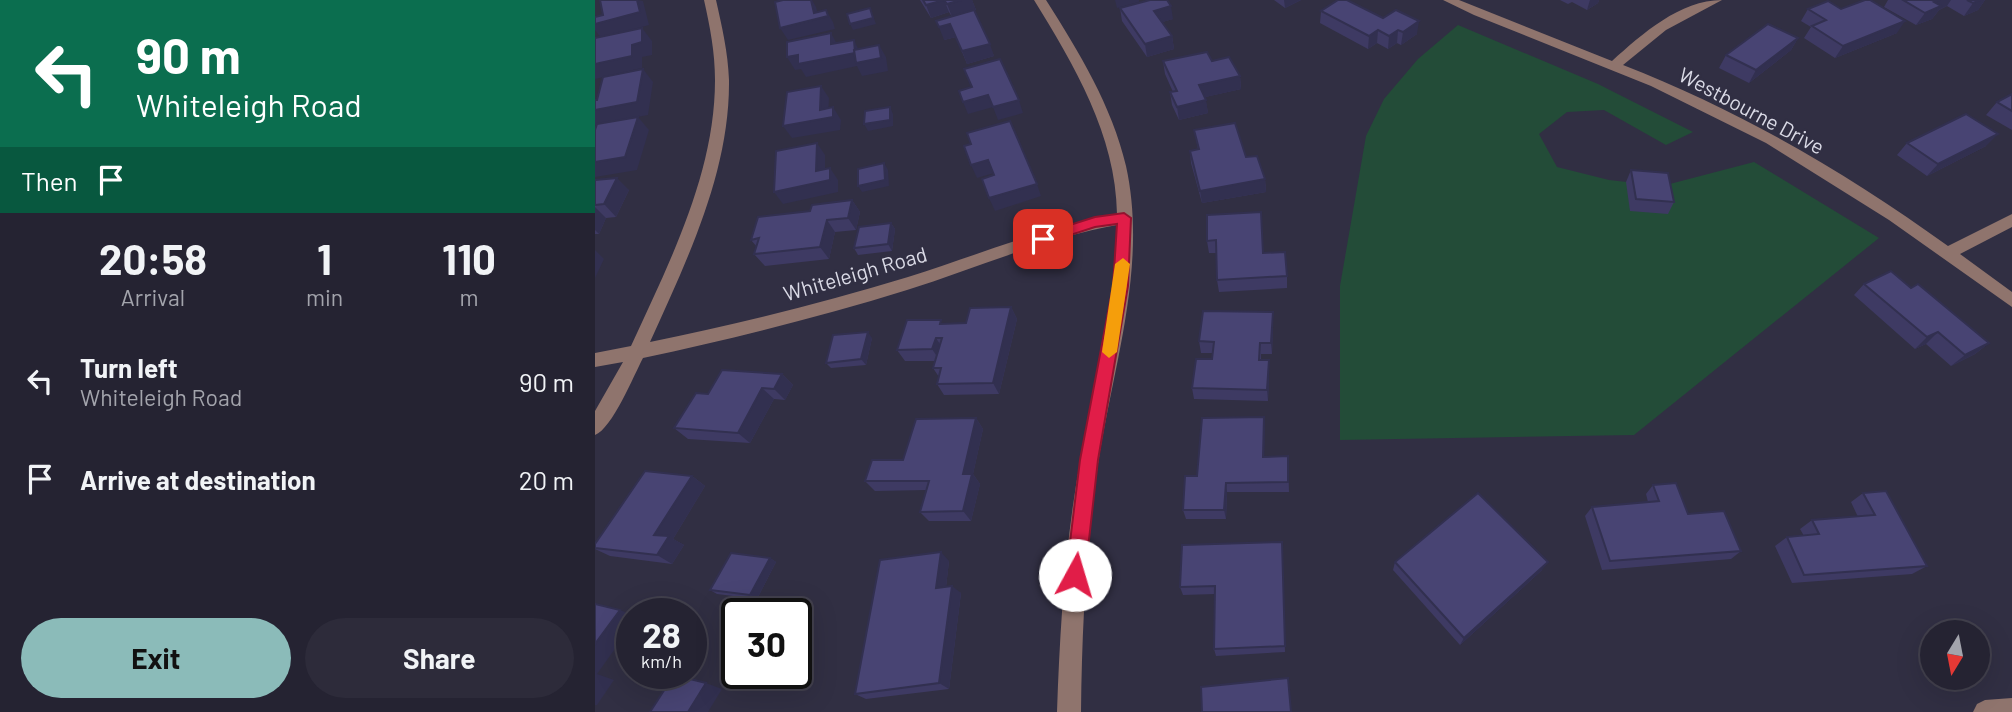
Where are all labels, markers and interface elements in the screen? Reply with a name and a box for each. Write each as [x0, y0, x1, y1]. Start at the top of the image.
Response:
text: 90 m [136, 25, 241, 84]
icon: left [21, 28, 112, 119]
street label: Westbourne Drive [1675, 61, 1829, 159]
text: Whiteleigh Road [136, 85, 362, 123]
icon: arrive [92, 161, 130, 199]
text: Then [21, 165, 78, 196]
pin [1013, 209, 1073, 269]
icon: arrive [1024, 220, 1062, 258]
text: 20:58 [99, 233, 207, 283]
text: 1 [317, 233, 332, 283]
text: 110 [442, 233, 496, 283]
street label: Whiteleigh Road [780, 241, 930, 305]
text: Arrival [121, 283, 185, 311]
text: min [306, 283, 343, 311]
text: m [460, 283, 479, 311]
text: Turn left [80, 352, 178, 383]
icon: left [21, 362, 59, 400]
text: 90 m [519, 366, 574, 397]
text: Whiteleigh Road [80, 383, 242, 411]
icon: arrive [21, 460, 59, 498]
text: Arrive at destination [80, 464, 316, 495]
text: 20 m [519, 464, 574, 495]
position arrow [1038, 538, 1112, 612]
speed limit sign: 30 [721, 598, 812, 689]
text: 28 [642, 613, 681, 655]
button: Exit [21, 618, 291, 698]
button: Share [305, 618, 574, 698]
north arrow [1920, 620, 1990, 690]
map controls [1920, 620, 1990, 690]
text: km/h [641, 650, 682, 672]

